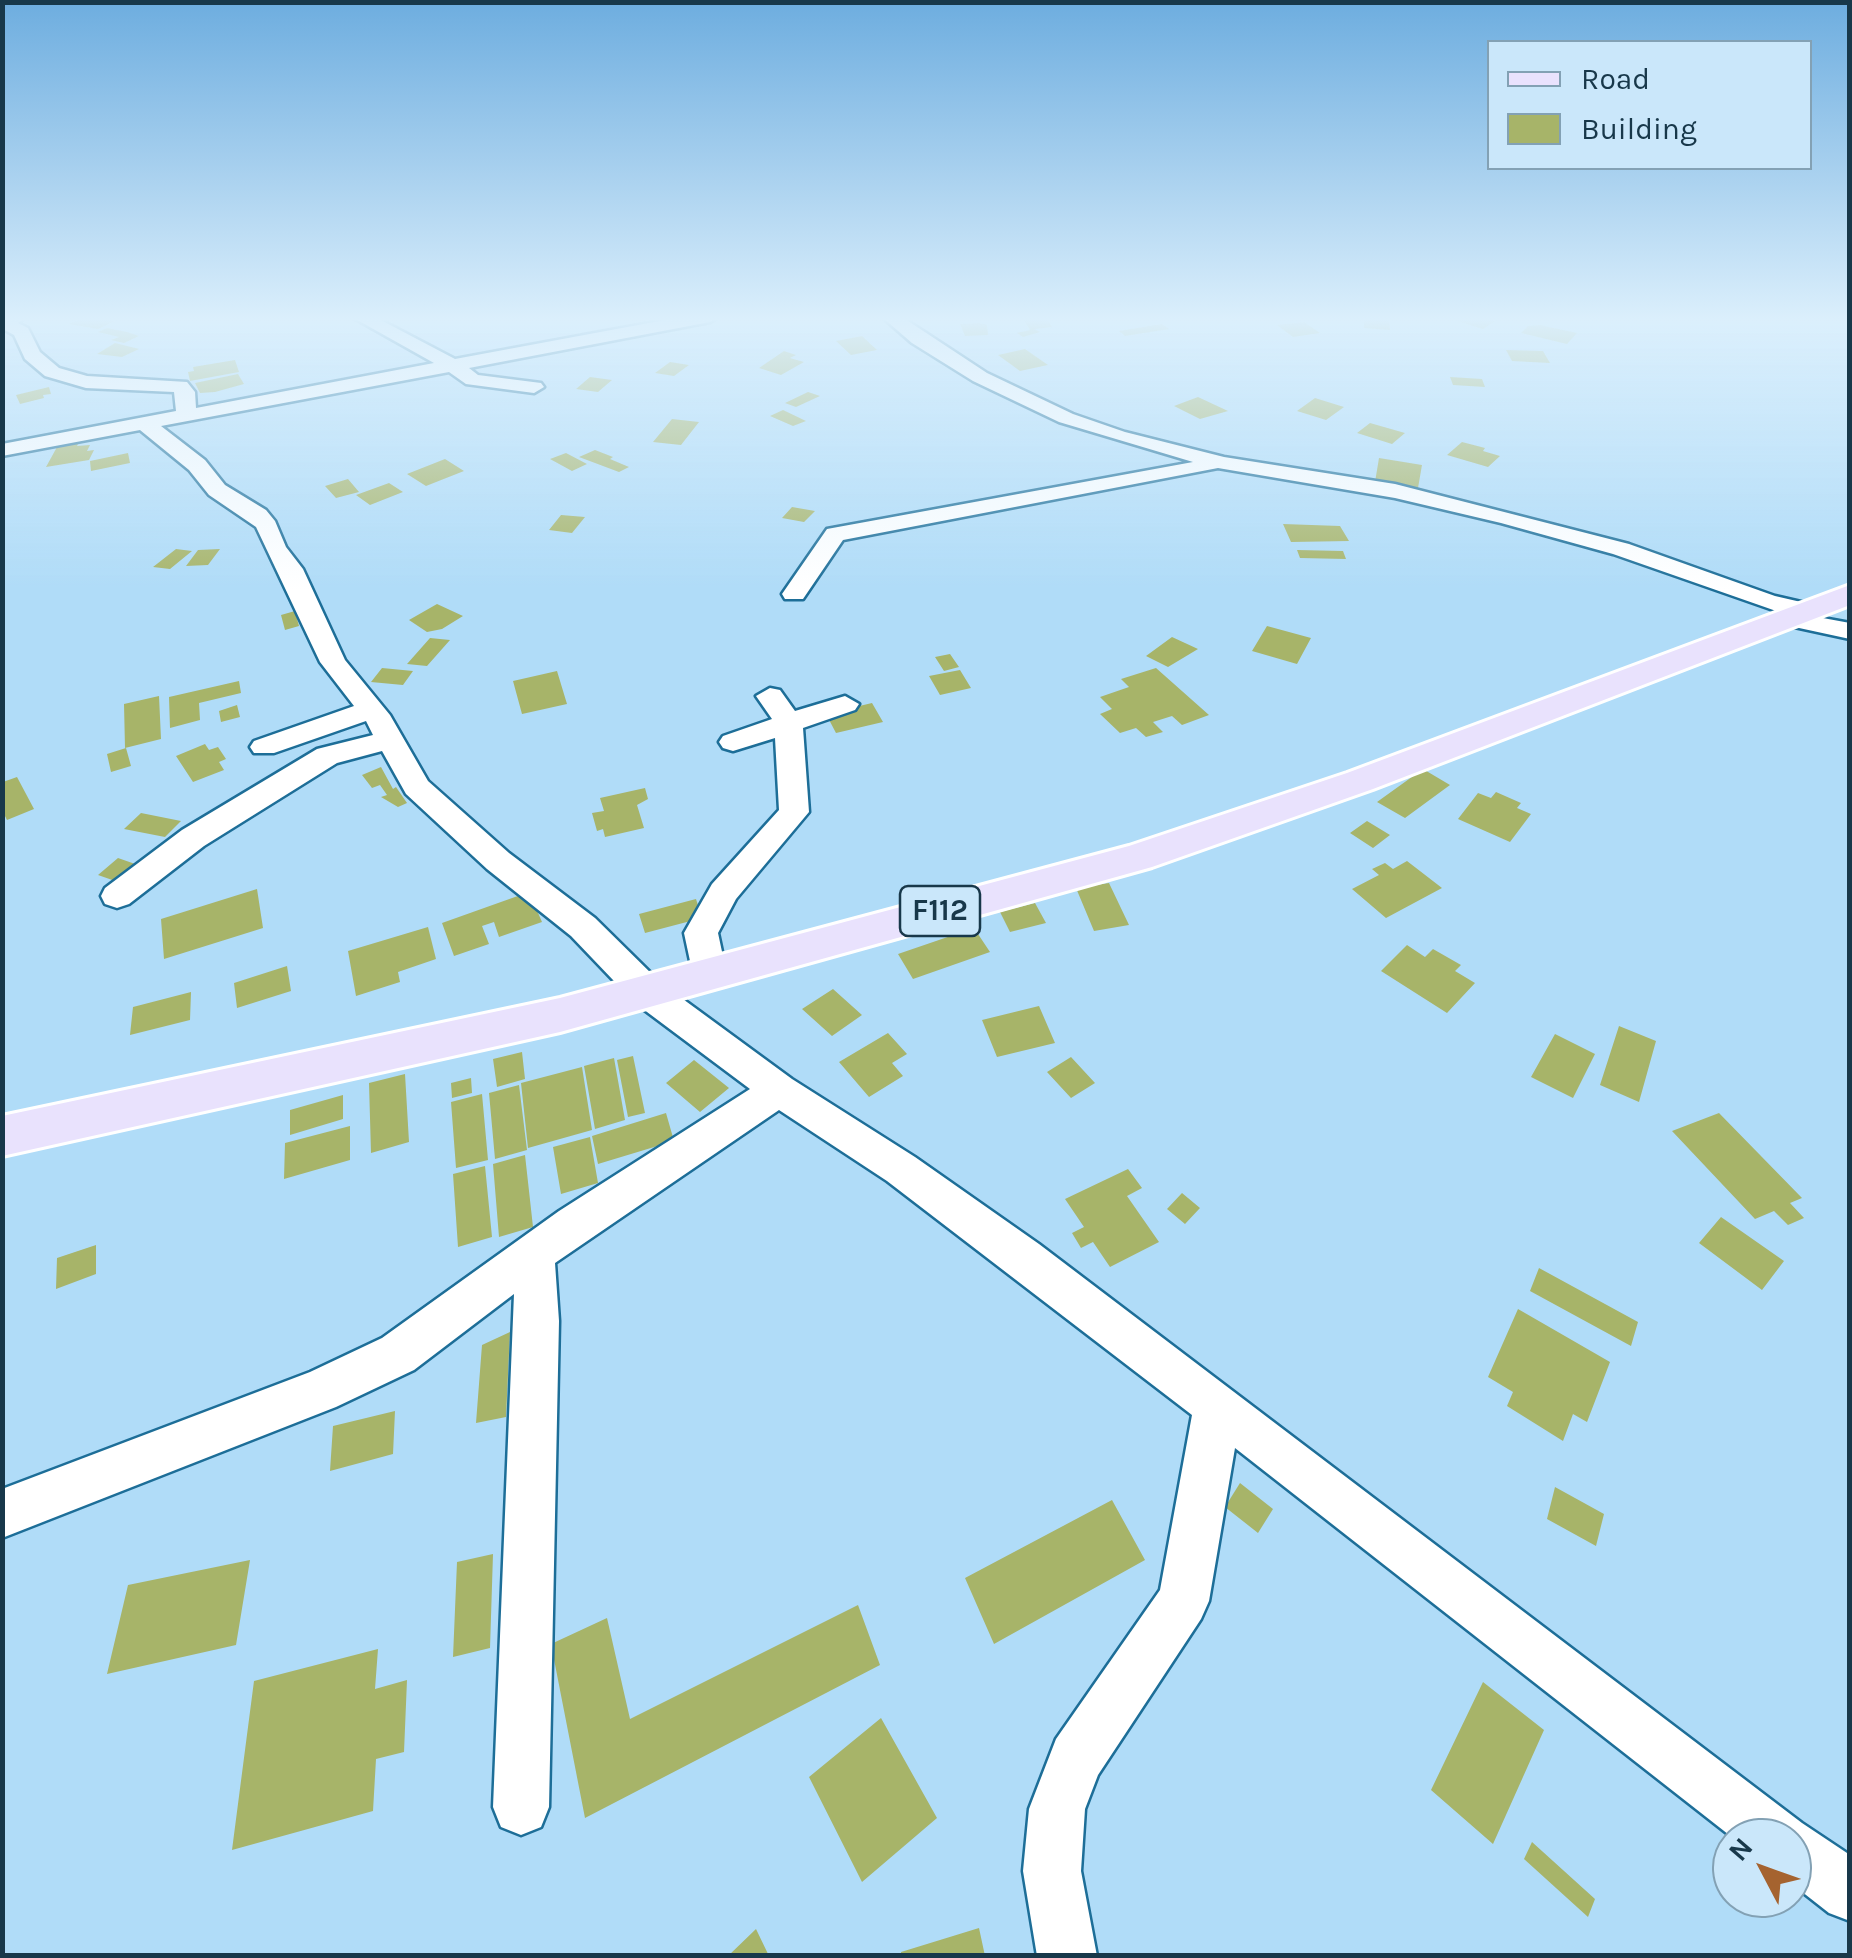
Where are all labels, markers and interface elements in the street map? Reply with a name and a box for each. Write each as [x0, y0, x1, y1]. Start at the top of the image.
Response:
legend [1487, 40, 1812, 170]
text: Road [1581, 61, 1650, 97]
text: Building [1581, 111, 1697, 147]
road number: F112 [900, 886, 980, 936]
north arrow [1712, 1818, 1812, 1918]
text: N [1721, 1831, 1760, 1868]

